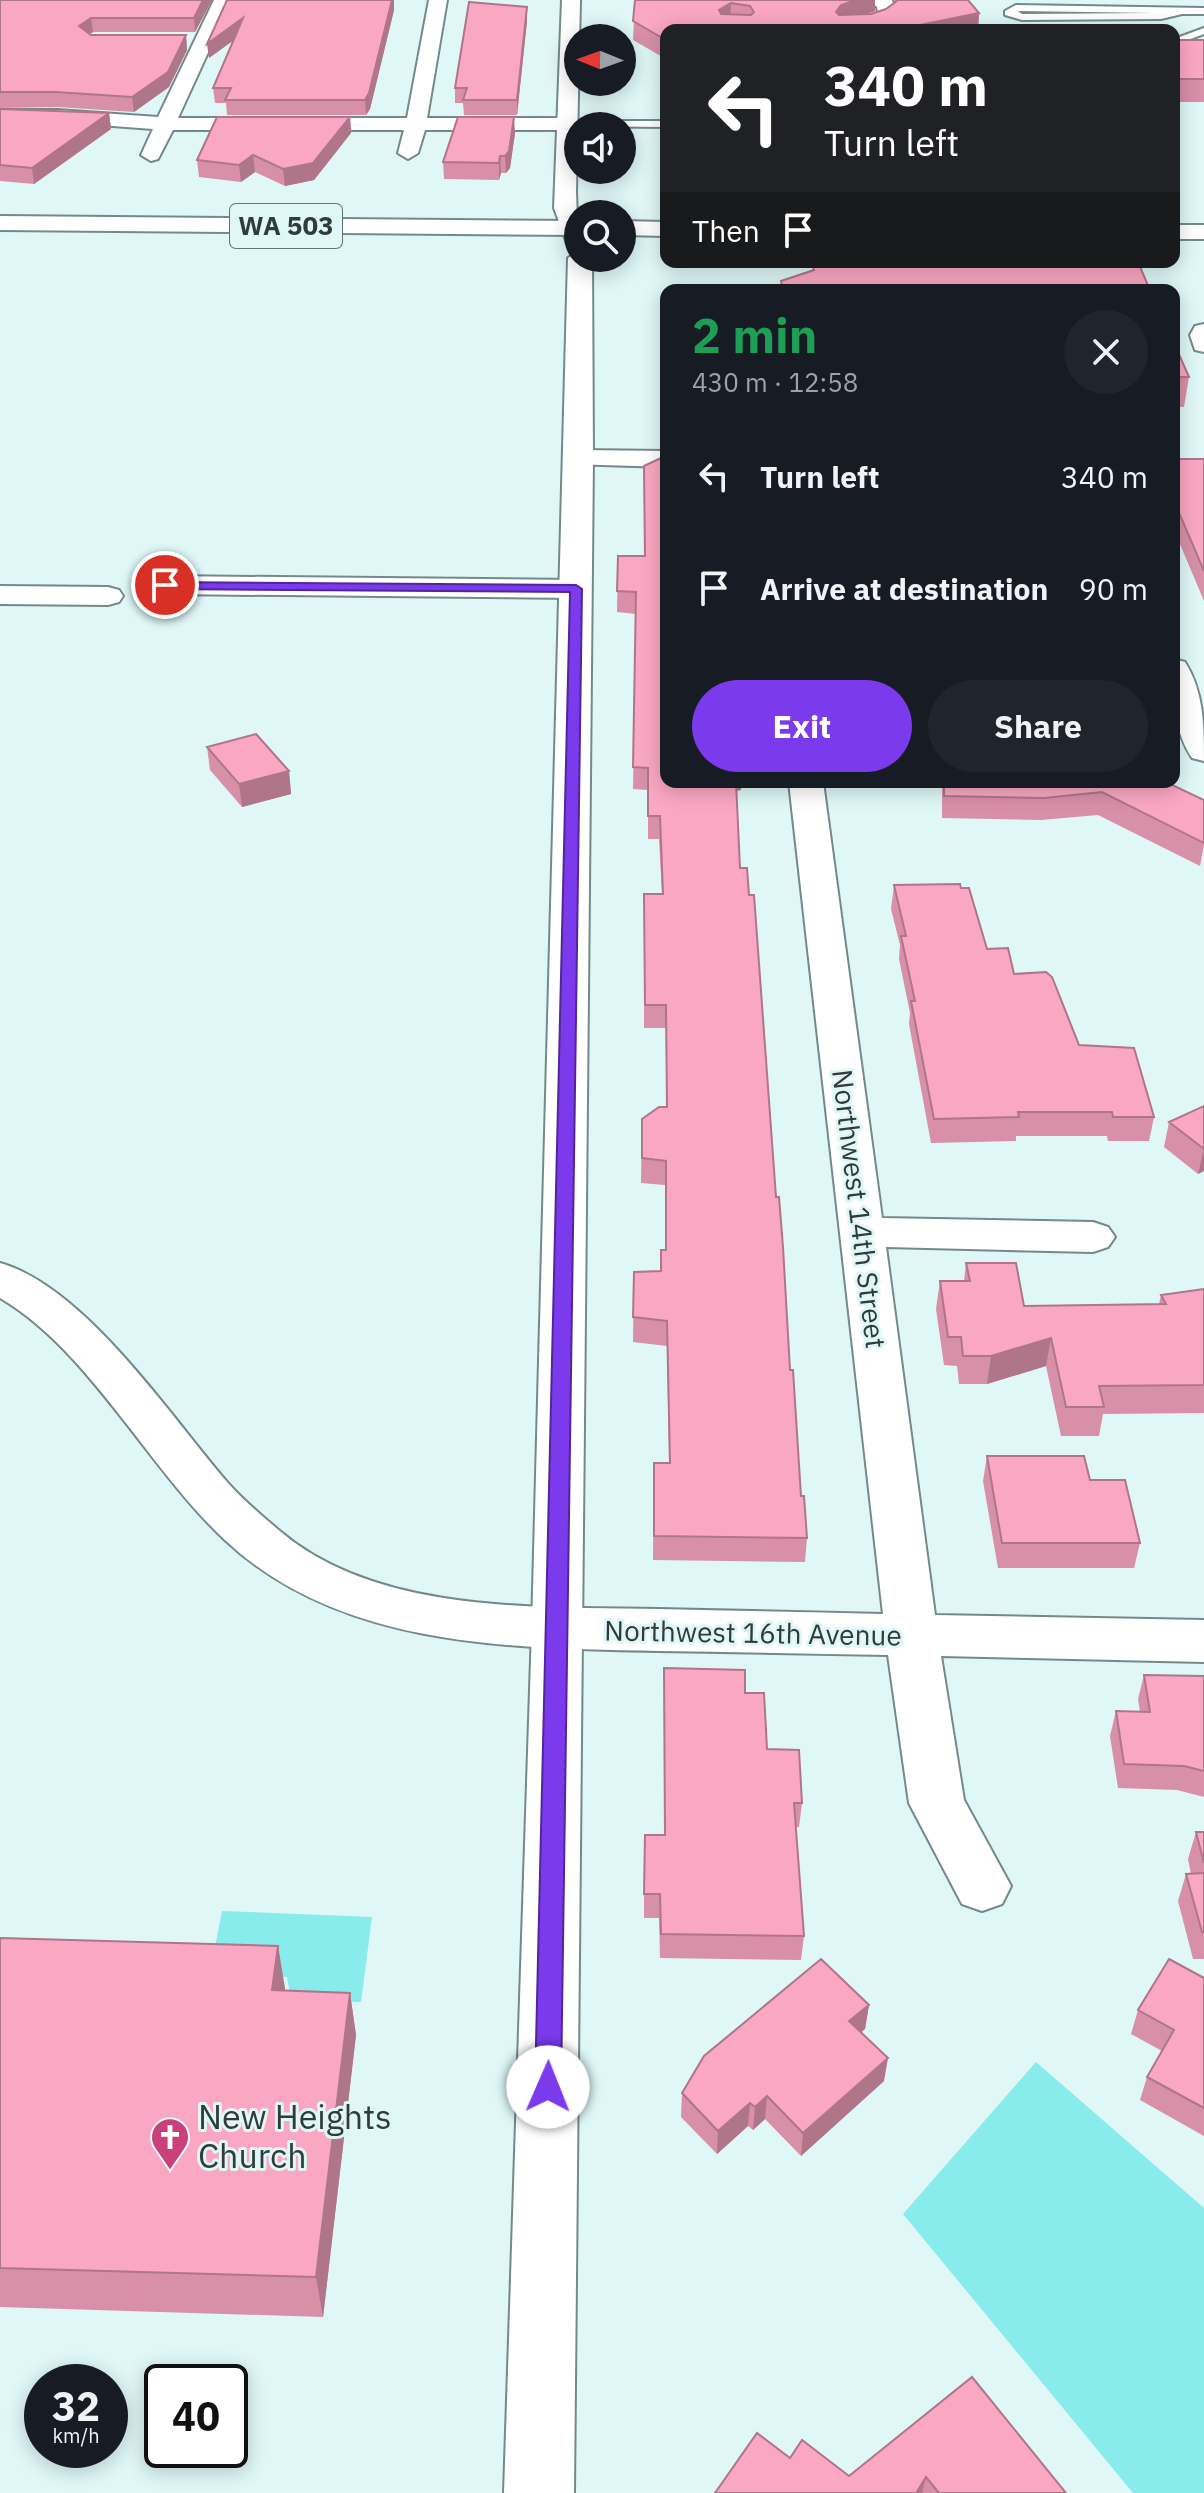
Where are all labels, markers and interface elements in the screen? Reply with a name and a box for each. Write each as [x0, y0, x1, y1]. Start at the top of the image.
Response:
north arrow [564, 24, 636, 96]
map controls [564, 24, 636, 272]
text: 340 m [824, 49, 988, 121]
icon: left [692, 56, 796, 160]
button: sound [564, 112, 636, 184]
text: Turn left [824, 119, 959, 166]
button: search [564, 200, 636, 272]
road number: WA 503 [230, 204, 342, 248]
icon: arrive [776, 208, 820, 252]
text: Then [692, 211, 760, 250]
text: 2 min [692, 304, 817, 366]
button: close [1064, 310, 1148, 394]
text: 430 m · 12:58 [692, 365, 858, 399]
icon: left [692, 454, 736, 498]
text: Turn left [760, 457, 879, 496]
text: 340 m [1061, 457, 1148, 496]
pin [131, 551, 199, 619]
icon: arrive [143, 563, 187, 607]
icon: arrive [692, 566, 736, 610]
text: Arrive at destination [760, 569, 1048, 608]
text: 90 m [1079, 569, 1148, 608]
button: Exit [692, 680, 912, 772]
button: Share [928, 680, 1148, 772]
street label: Northwest 14th Street [824, 1067, 895, 1351]
street label: Northwest 16th Avenue [604, 1611, 902, 1654]
position arrow [506, 2045, 590, 2129]
place label: New Heights Church [198, 2094, 392, 2177]
church icon: New Heights Church [149, 2116, 191, 2171]
speed limit sign: 40 [144, 2364, 248, 2468]
text: 32 [52, 2380, 100, 2432]
text: km/h [52, 2422, 100, 2449]

